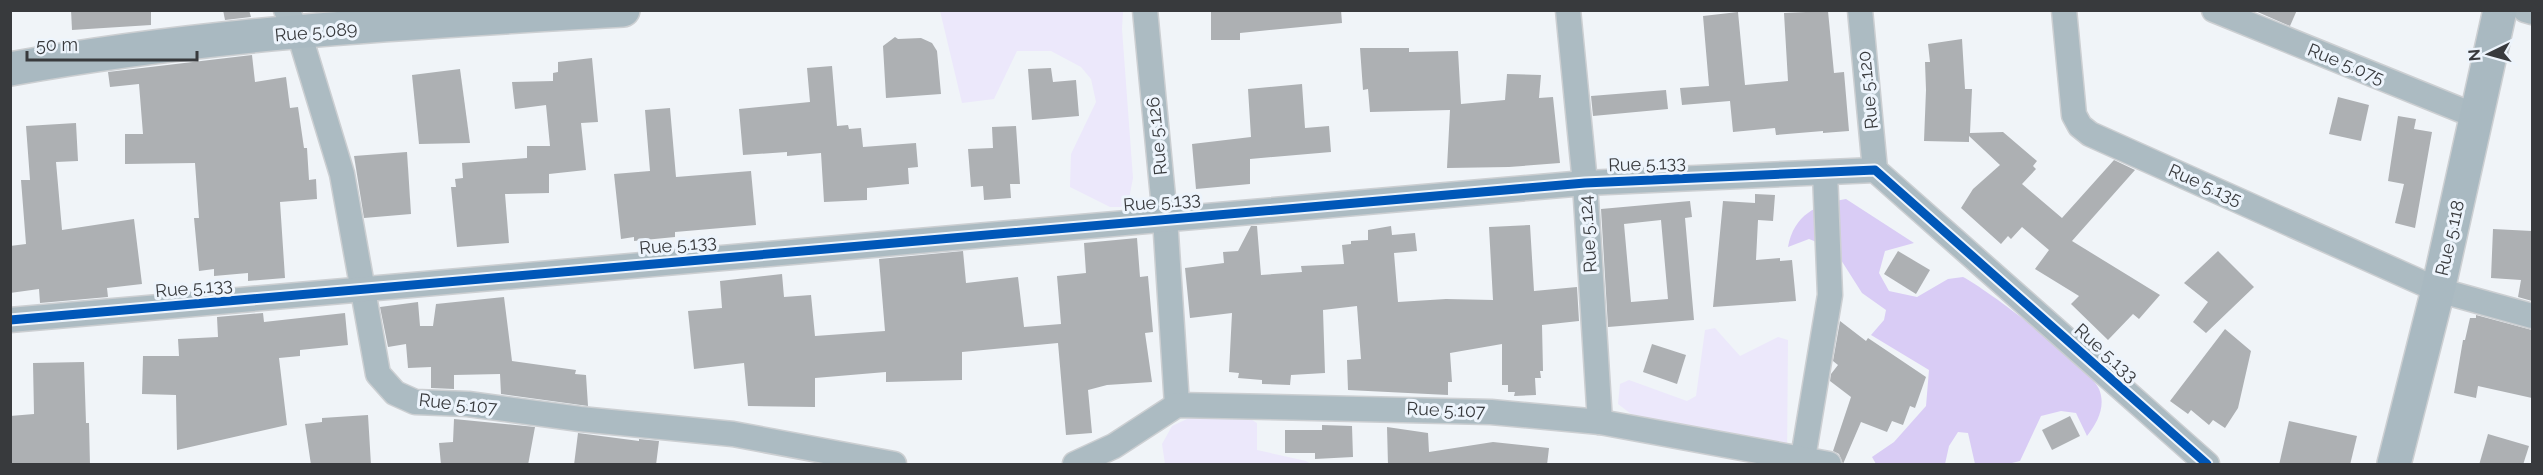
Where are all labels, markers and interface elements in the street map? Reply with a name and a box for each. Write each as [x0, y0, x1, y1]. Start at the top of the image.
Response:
street label: Rue 5.089 [274, 17, 358, 46]
scale bar [27, 24, 196, 62]
north arrow [2459, 24, 2519, 84]
text: 50 m [36, 34, 78, 55]
street label: Rue 5.075 [2305, 39, 2388, 88]
text: N [2465, 48, 2485, 62]
street label: Rue 5.120 [1853, 50, 1882, 130]
street label: Rue 5.126 [1142, 96, 1171, 176]
street label: Rue 5.133 [1608, 152, 1686, 175]
street label: Rue 5.135 [2165, 159, 2245, 210]
street label: Rue 5.133 [1122, 188, 1202, 215]
street label: Rue 5.124 [1574, 194, 1601, 273]
street label: Rue 5.118 [2431, 198, 2468, 278]
street label: Rue 5.133 [638, 231, 718, 258]
street label: Rue 5.133 [154, 274, 234, 301]
street label: Rue 5.133 [2070, 319, 2142, 386]
street label: Rue 5.107 [418, 389, 499, 418]
street label: Rue 5.107 [1406, 398, 1486, 421]

